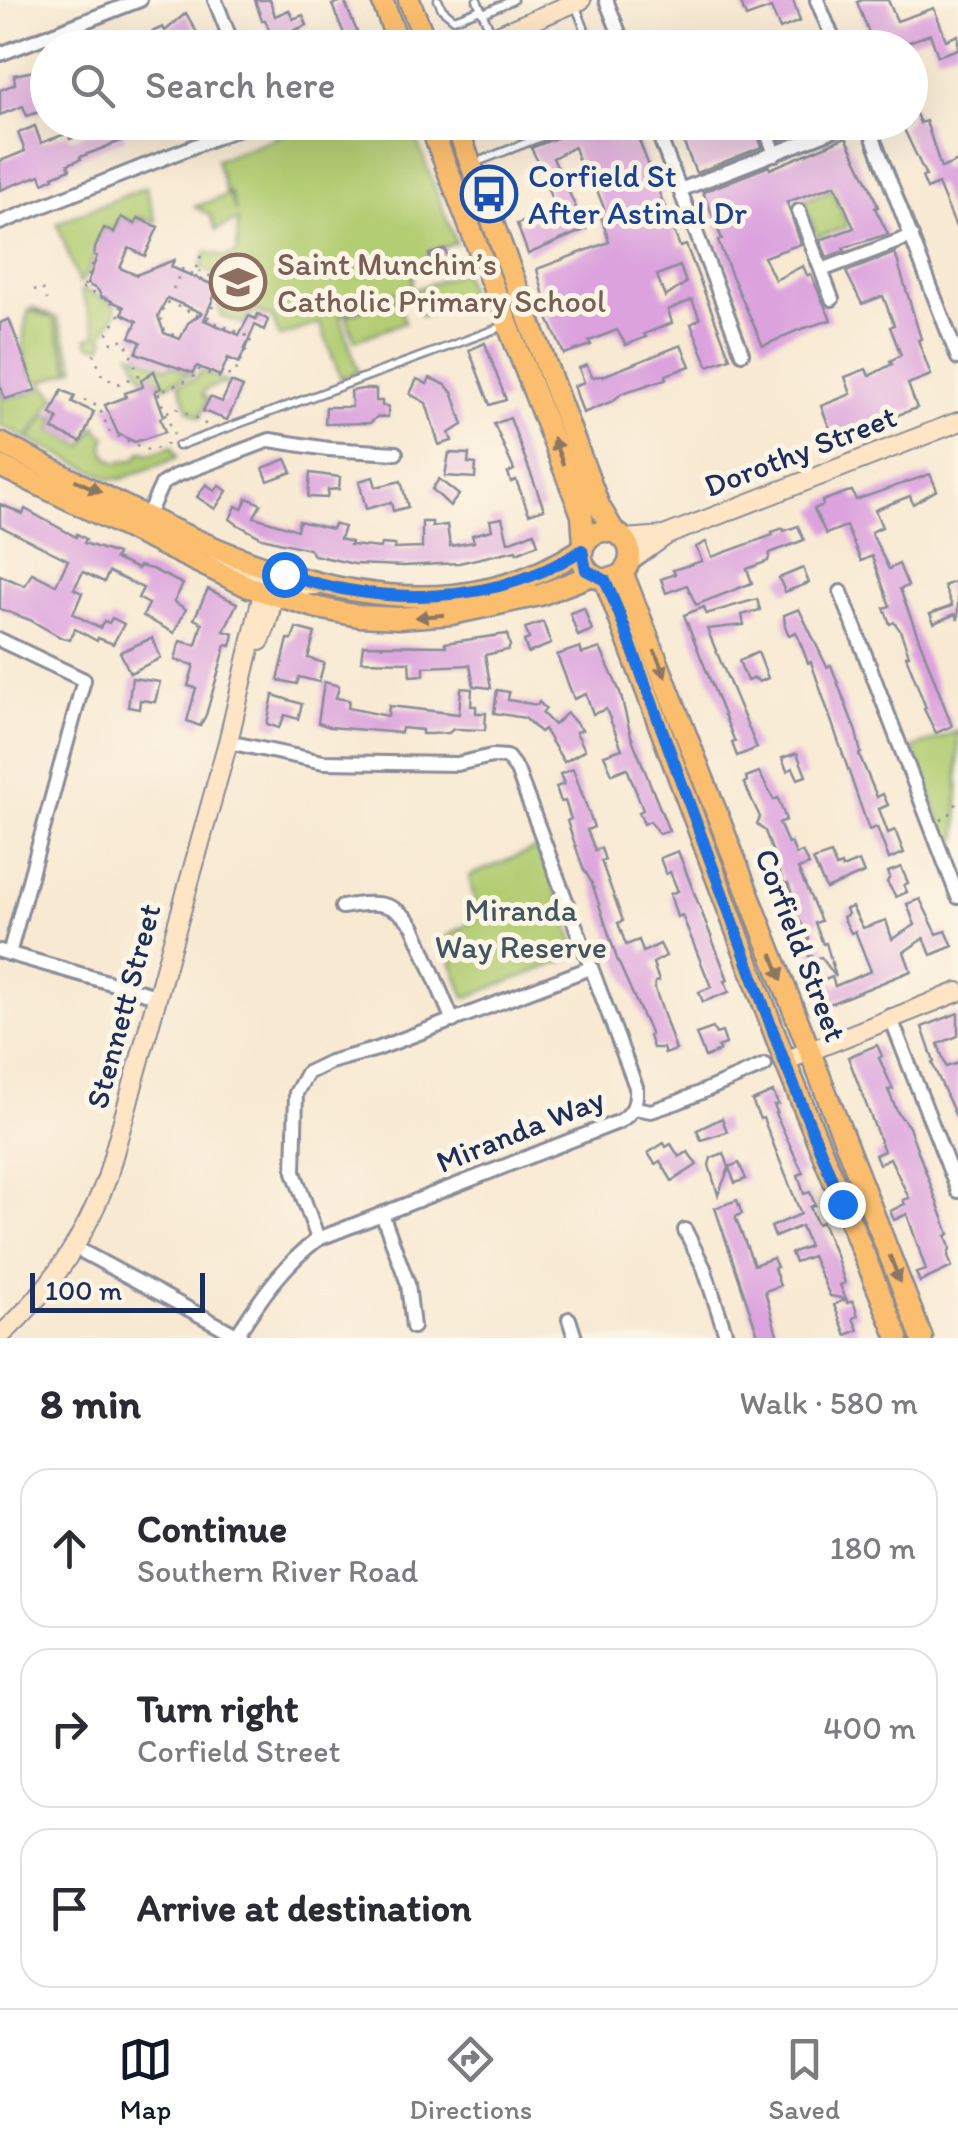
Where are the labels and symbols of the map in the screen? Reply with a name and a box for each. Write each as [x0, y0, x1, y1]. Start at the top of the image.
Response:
place label: Corfield St After Astinal Dr [528, 157, 747, 232]
bus stop icon: Corfield St After Astinal Dr [459, 164, 519, 224]
place label: Saint Munchin’s Catholic Primary School [277, 245, 606, 320]
school or university icon: Saint Munchin’s Catholic Primary School [208, 252, 268, 312]
street label: Dorothy Street [698, 397, 902, 505]
one-way arrow [549, 435, 565, 465]
one-way arrow [73, 477, 102, 494]
route start [262, 552, 308, 598]
one-way arrow [414, 608, 446, 624]
one-way arrow [652, 649, 668, 679]
street label: Corfield Street [747, 843, 855, 1047]
park label: Miranda Way Reserve [435, 891, 607, 966]
street label: Stennett Street [77, 899, 169, 1113]
one-way arrow [770, 952, 786, 982]
street label: Miranda Way [431, 1079, 609, 1181]
route end [820, 1182, 866, 1228]
one-way arrow [888, 1255, 904, 1285]
scale bar [30, 1268, 205, 1312]

